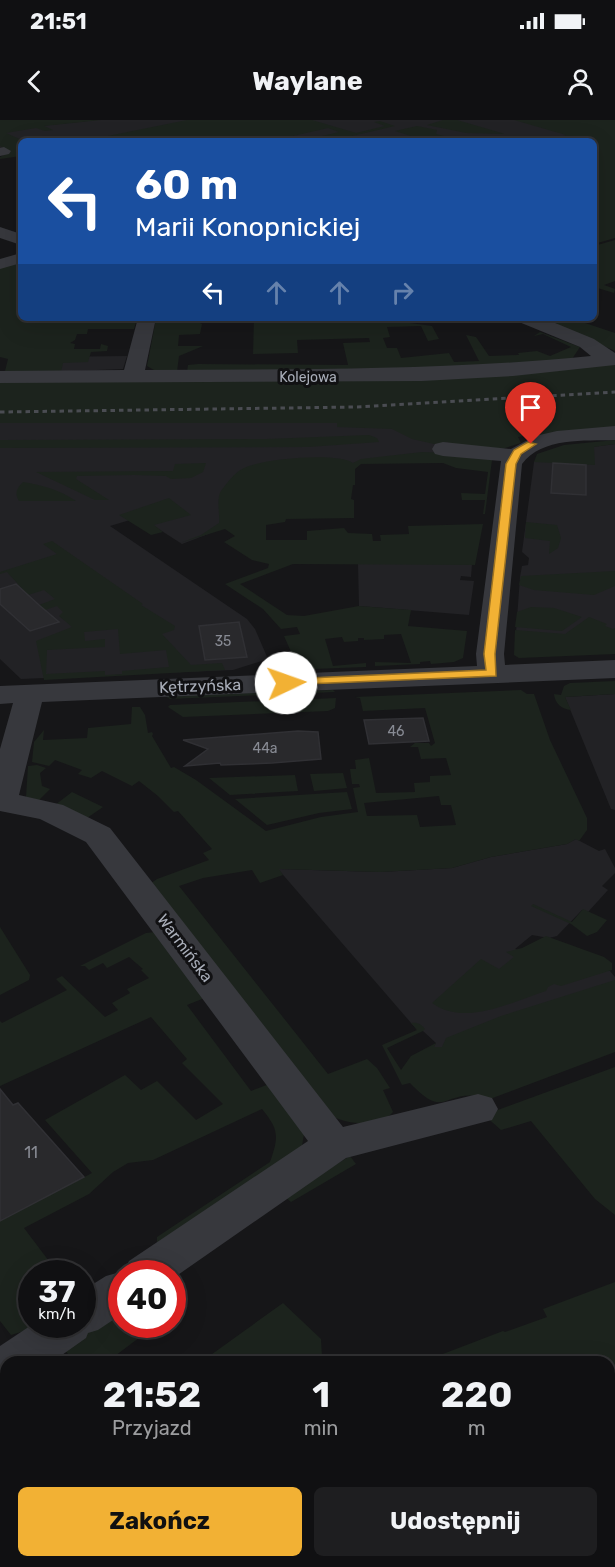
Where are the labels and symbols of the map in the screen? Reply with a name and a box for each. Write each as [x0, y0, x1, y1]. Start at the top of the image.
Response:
street label: Kolejowa [279, 369, 337, 386]
pin [505, 382, 556, 444]
house number: 35 [215, 633, 231, 650]
position arrow [254, 651, 318, 715]
street label: Kętrzyńska [159, 675, 241, 698]
house number: 46 [387, 723, 405, 740]
house number: 44a [252, 740, 278, 757]
street label: Warmińska [153, 910, 217, 986]
house number: 11 [24, 1143, 38, 1162]
speed limit sign: 40 [108, 1260, 186, 1338]

